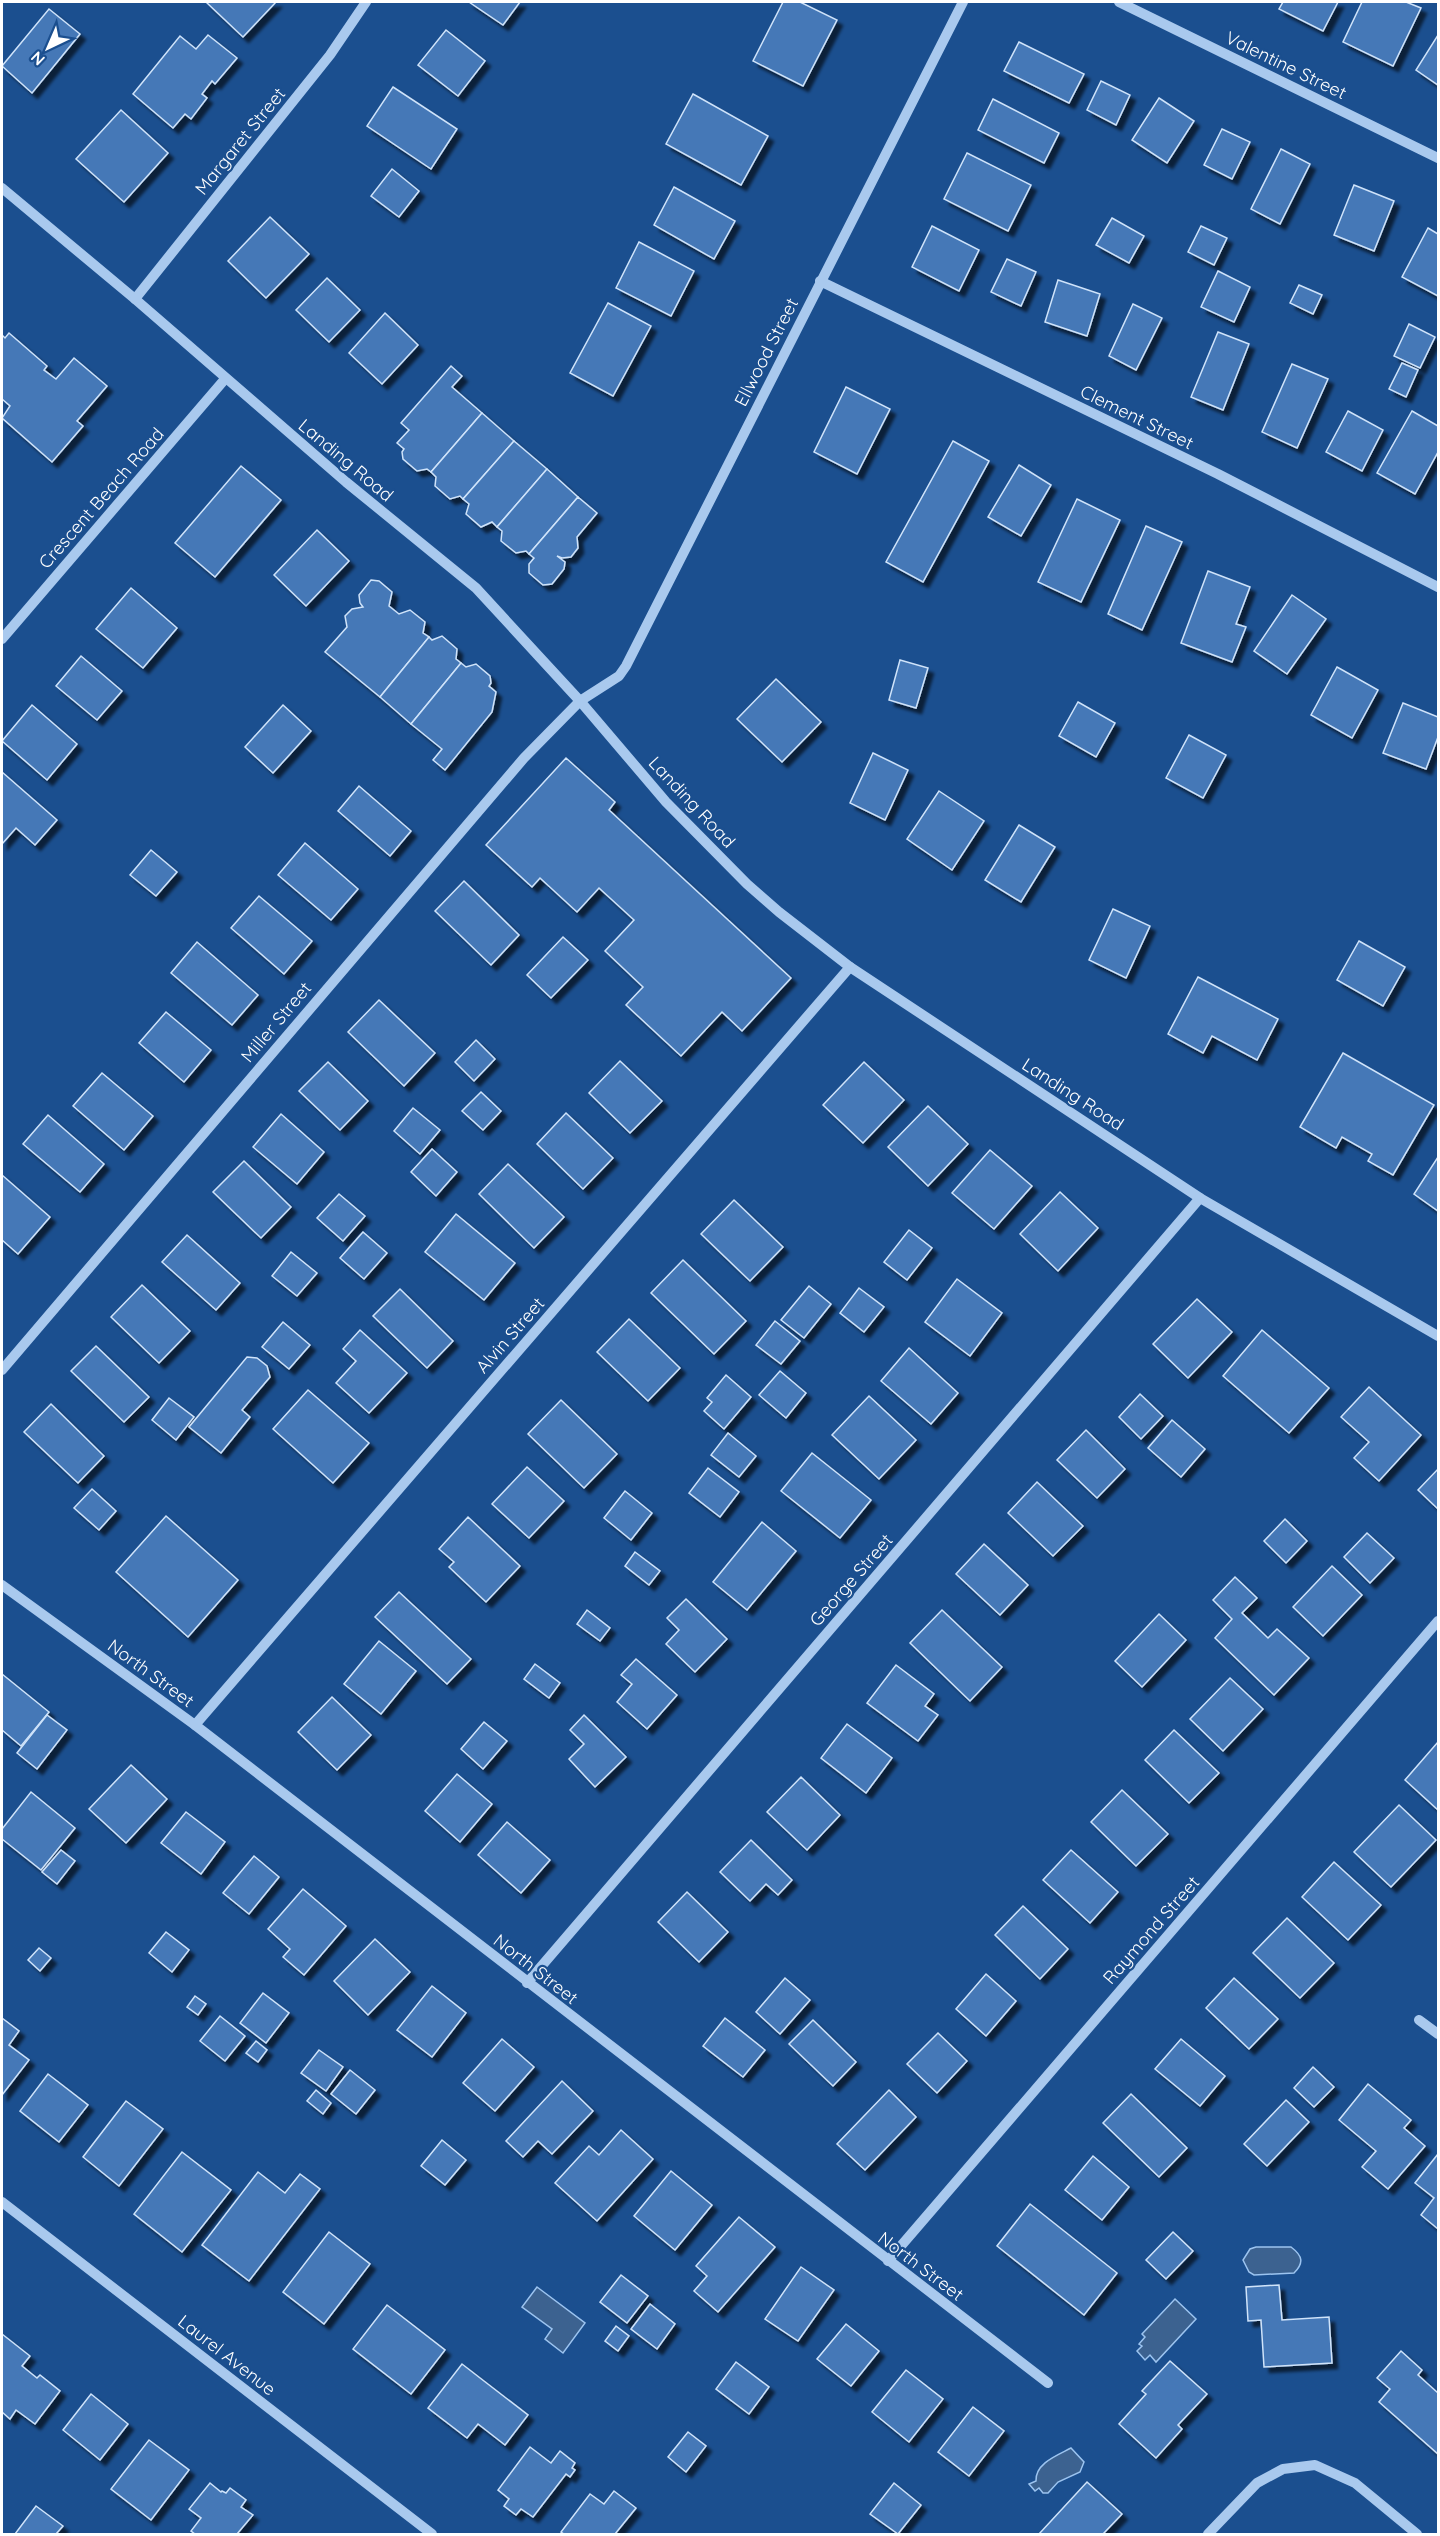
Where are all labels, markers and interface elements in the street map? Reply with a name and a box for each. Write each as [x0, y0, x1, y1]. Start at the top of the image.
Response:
north arrow [18, 18, 78, 78]
street label: Valentine Street [1222, 26, 1350, 104]
text: N [26, 48, 49, 70]
street label: Margaret Street [190, 83, 290, 199]
street label: Ellwood Street [729, 294, 803, 410]
street label: Clement Street [1077, 380, 1197, 454]
street label: Landing Road [294, 414, 398, 506]
street label: Crescent Beach Road [33, 423, 169, 573]
street label: Landing Road [644, 751, 740, 853]
street label: Miller Street [236, 977, 316, 1067]
street label: Landing Road [1018, 1053, 1128, 1135]
street label: Alvin Street [471, 1292, 549, 1378]
street label: George Street [804, 1529, 898, 1631]
street label: North Street [103, 1634, 199, 1712]
street label: Raymond Street [1098, 1871, 1204, 1989]
street label: North Street [489, 1929, 583, 2009]
street label: North Street [874, 2226, 968, 2306]
street label: Laurel Avenue [173, 2310, 281, 2400]

